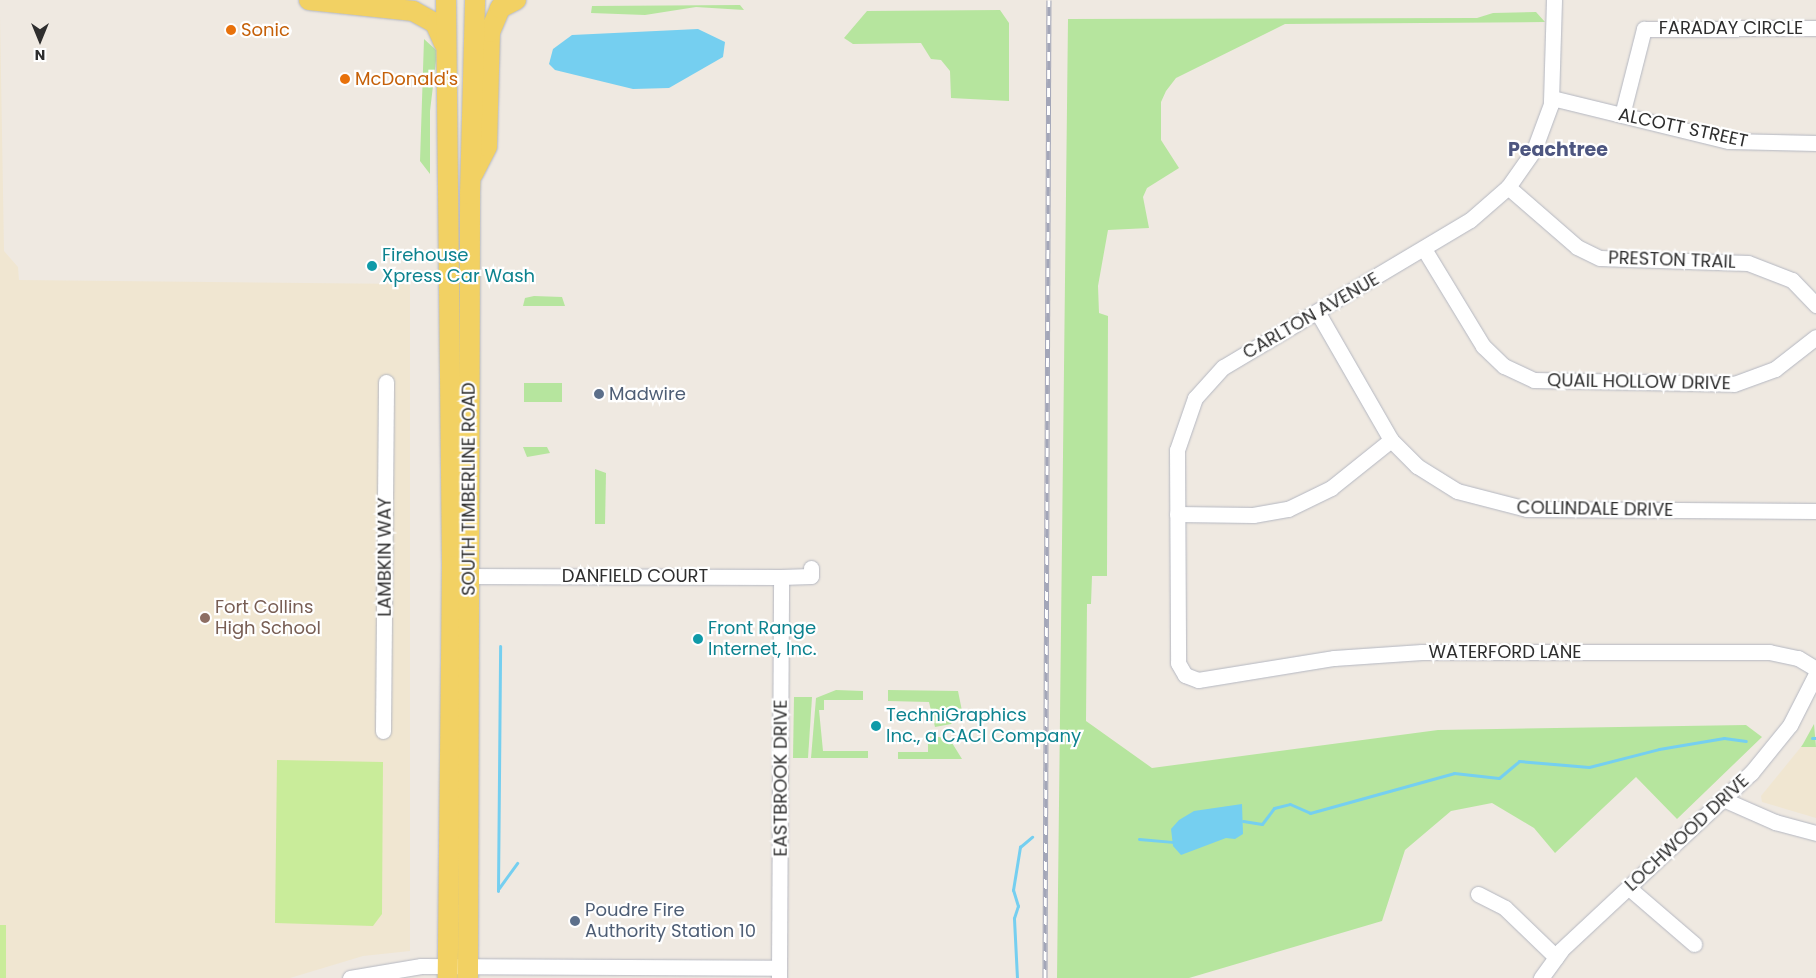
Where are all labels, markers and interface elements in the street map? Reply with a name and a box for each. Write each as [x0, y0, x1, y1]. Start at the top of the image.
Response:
north arrow [15, 15, 65, 65]
street label: FARADAY CIRCLE [1659, 17, 1803, 39]
place label: Sonic [241, 19, 290, 41]
marker: Sonic [225, 24, 237, 36]
text: N [35, 45, 45, 65]
place label: McDonald's [355, 68, 458, 90]
marker: McDonald's [339, 73, 351, 85]
street label: ALCOTT STREET [1616, 104, 1750, 152]
district label: Peachtree [1508, 139, 1608, 161]
place label: Firehouse Xpress Car Wash [382, 245, 535, 288]
street label: PRESTON TRAIL [1608, 247, 1736, 273]
marker: Firehouse Xpress Car Wash [366, 260, 378, 272]
street label: CARLTON AVENUE [1239, 268, 1383, 364]
street label: QUAIL HOLLOW DRIVE [1547, 370, 1731, 394]
street label: SOUTH TIMBERLINE ROAD [458, 382, 480, 596]
place label: Madwire [609, 383, 686, 405]
marker: Madwire [593, 388, 605, 400]
street label: LAMBKIN WAY [374, 497, 396, 617]
street label: COLLINDALE DRIVE [1516, 497, 1674, 521]
street label: DANFIELD COURT [562, 565, 708, 587]
place label: Fort Collins High School [215, 597, 321, 640]
marker: Fort Collins High School [199, 612, 211, 624]
place label: Front Range Internet, Inc. [708, 618, 817, 660]
marker: Front Range Internet, Inc. [692, 633, 704, 645]
street label: WATERFORD LANE [1428, 641, 1582, 663]
street label: EASTBROOK DRIVE [770, 699, 792, 857]
place label: TechniGraphics Inc., a CACI Company [886, 705, 1081, 748]
marker: TechniGraphics Inc., a CACI Company [870, 720, 882, 732]
street label: LOCHWOOD DRIVE [1621, 770, 1753, 896]
place label: Poudre Fire Authority Station 10 [585, 900, 756, 942]
marker: Poudre Fire Authority Station 10 [569, 915, 581, 927]

